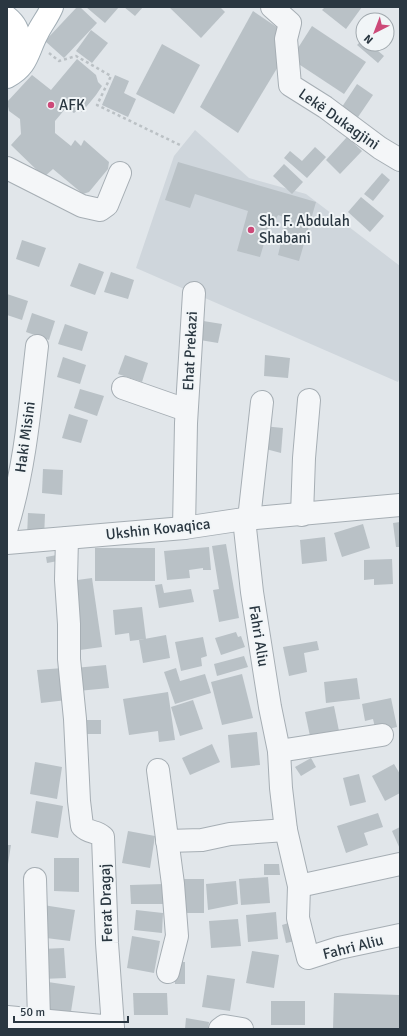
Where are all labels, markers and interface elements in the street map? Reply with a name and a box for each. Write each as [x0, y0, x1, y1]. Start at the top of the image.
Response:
north arrow [355, 12, 395, 52]
text: N [361, 32, 376, 46]
street label: Lekë Dukagjini [295, 85, 383, 153]
place label: AFK [59, 96, 85, 114]
marker: AFK [46, 100, 56, 110]
place label: Sh. F. Abdulah Shabani [259, 212, 350, 247]
marker: Sh. F. Abdulah Shabani [246, 225, 256, 235]
street label: Ehat Prekazi [179, 311, 201, 391]
street label: Haki Misini [11, 400, 39, 474]
street label: Ukshin Kovaqica [105, 515, 211, 543]
street label: Fahri Aliu [245, 604, 273, 668]
street label: Ferat Dragaj [96, 863, 116, 943]
street label: Fahri Aliu [321, 931, 385, 963]
scale bar [14, 998, 128, 1024]
text: 50 m [20, 1005, 45, 1020]

